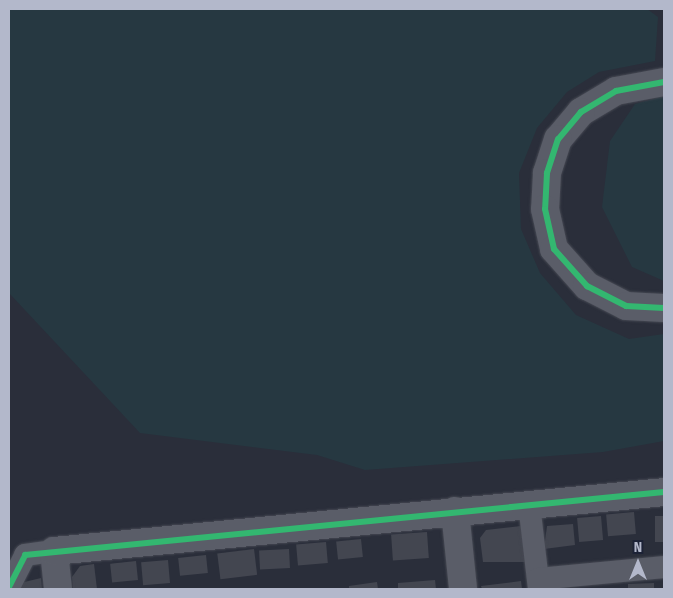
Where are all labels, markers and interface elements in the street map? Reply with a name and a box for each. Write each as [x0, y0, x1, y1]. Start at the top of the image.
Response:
north arrow [613, 538, 663, 588]
text: N [634, 539, 642, 556]

